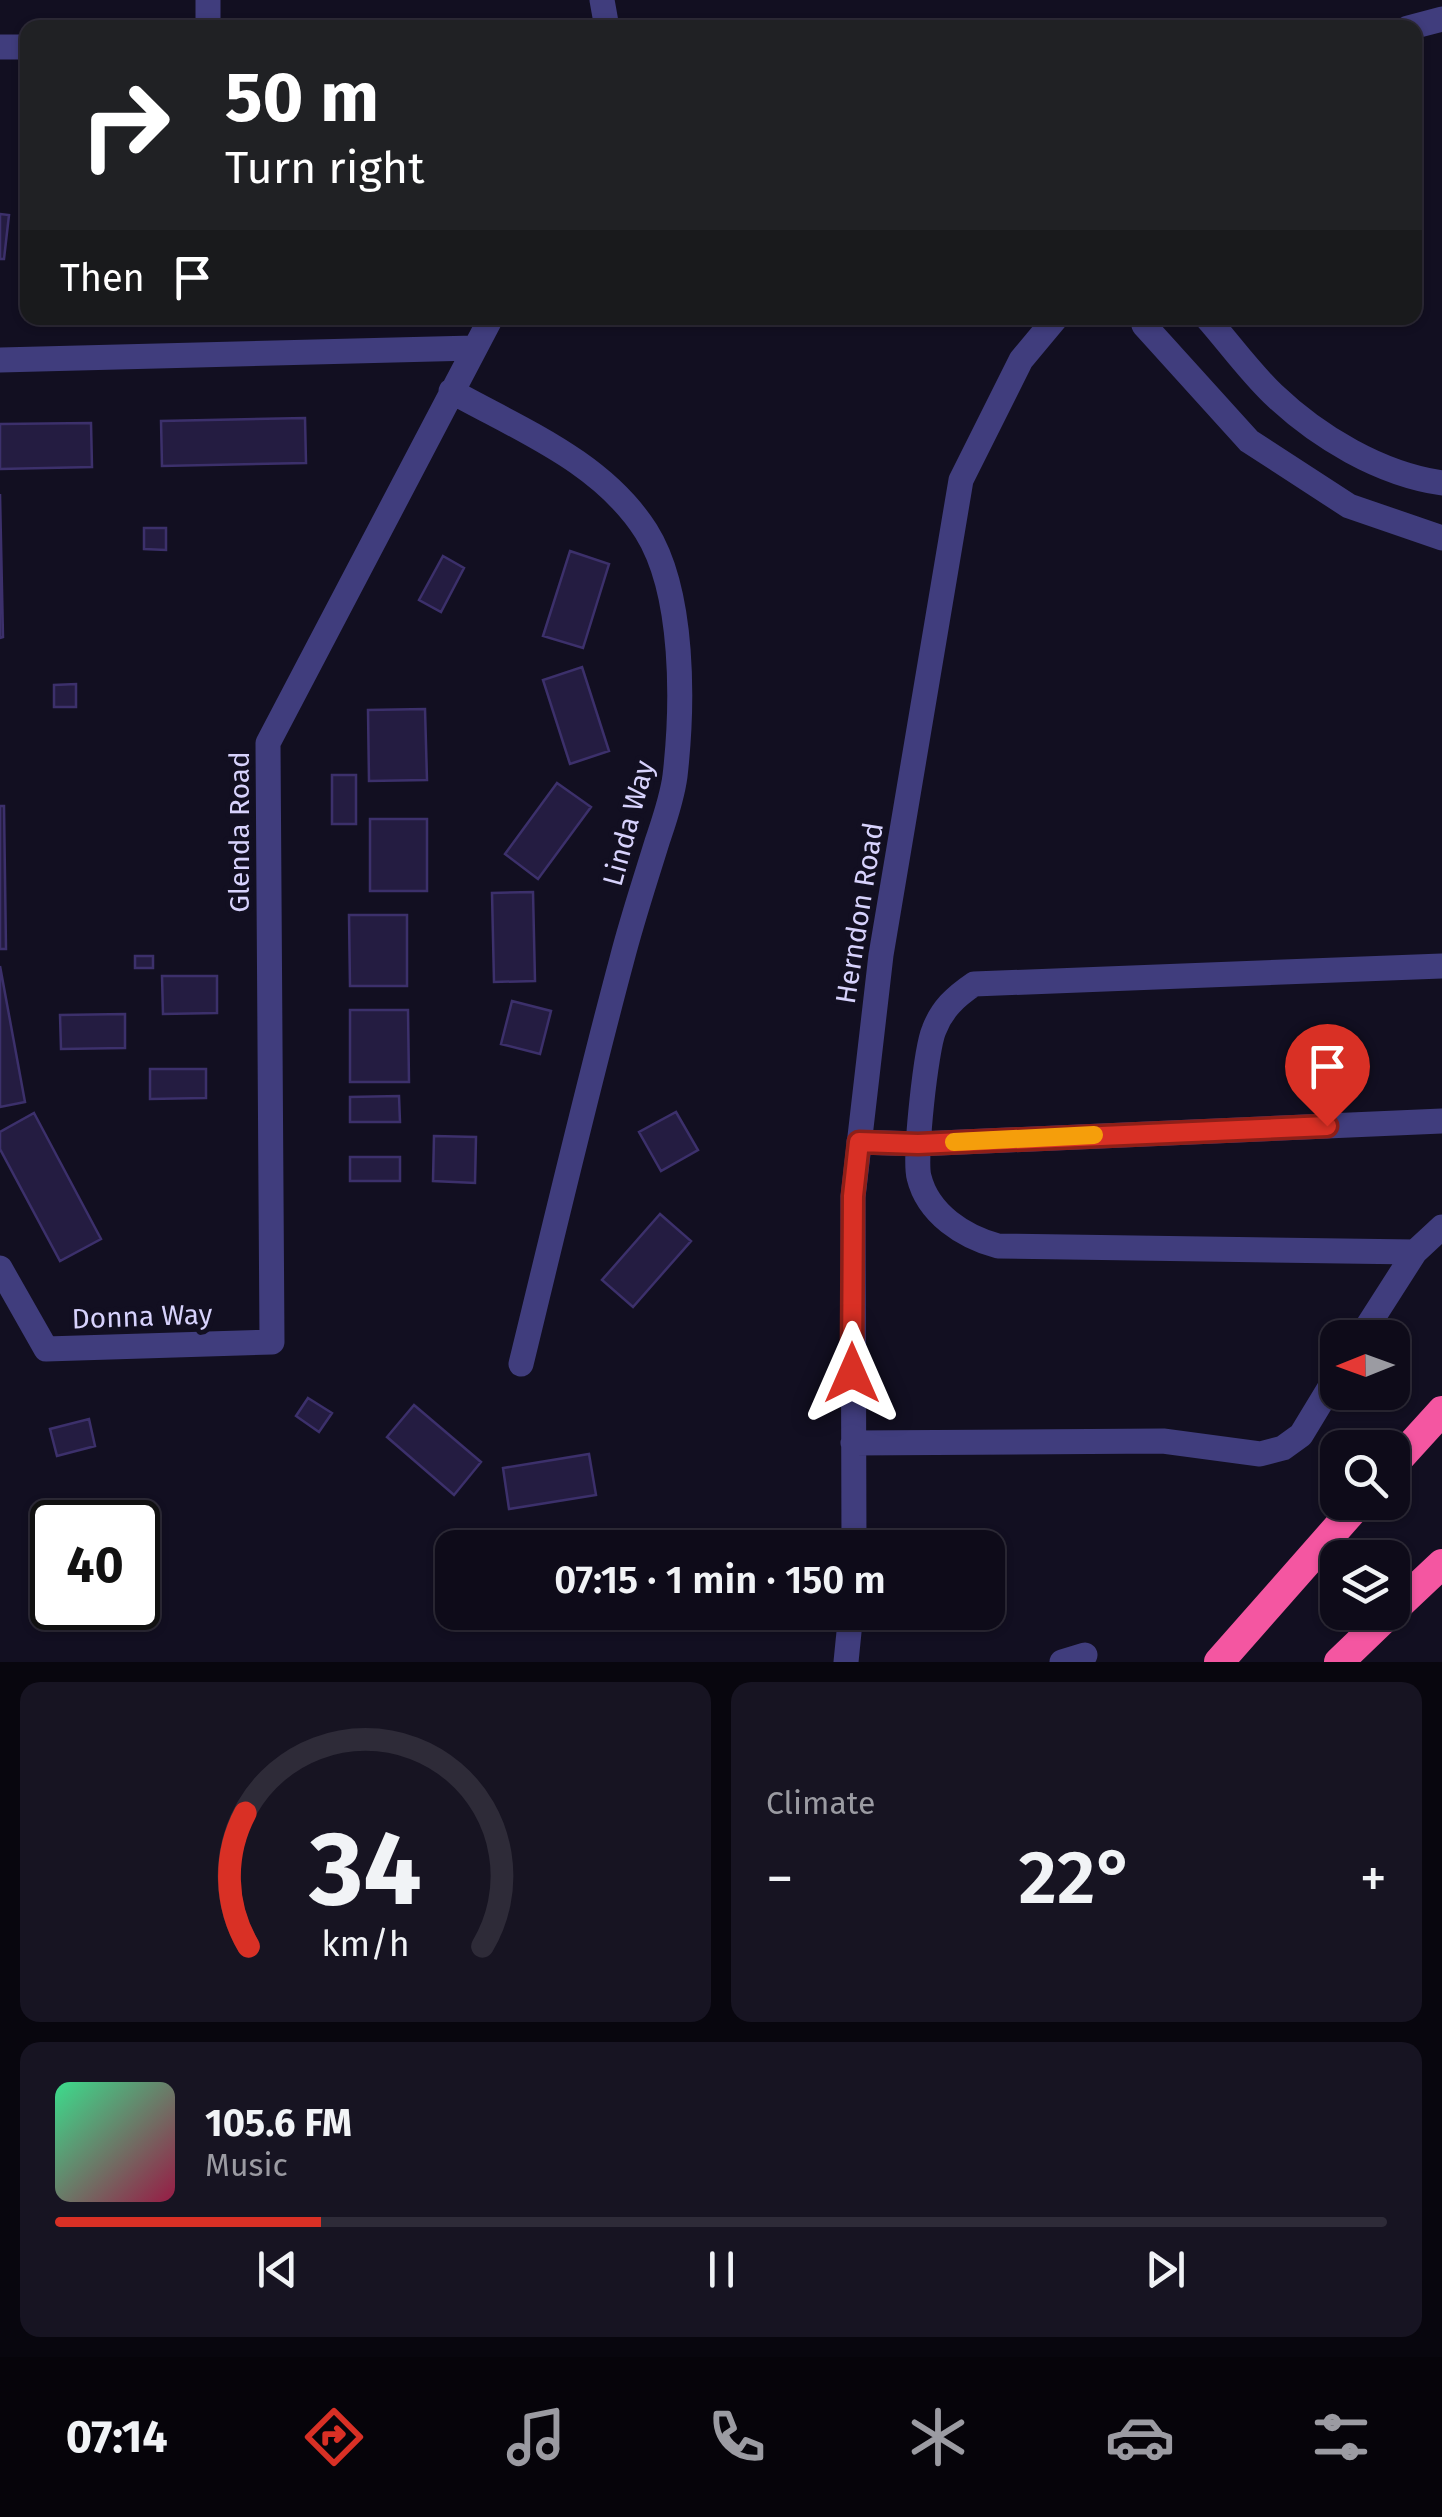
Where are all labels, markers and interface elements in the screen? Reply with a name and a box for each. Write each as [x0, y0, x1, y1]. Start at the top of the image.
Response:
text: 50 m [225, 56, 379, 140]
icon: right [60, 60, 190, 190]
text: Turn right [225, 141, 424, 195]
icon: arrive [165, 250, 220, 305]
text: Then [60, 255, 145, 301]
street label: Glenda Road [223, 751, 256, 913]
street label: Linda Way [596, 757, 661, 889]
street label: Herndon Road [829, 820, 890, 1006]
pin [1285, 1024, 1370, 1127]
icon: arrive [1300, 1039, 1355, 1094]
street label: Donna Way [71, 1298, 213, 1335]
north arrow [1320, 1320, 1410, 1410]
map controls [1320, 1320, 1410, 1630]
position arrow [800, 1321, 904, 1425]
button: search [1320, 1430, 1410, 1520]
speed limit sign: 40 [30, 1500, 160, 1630]
button: layers [1320, 1540, 1410, 1630]
text: 07:15 · 1 min · 150 m [554, 1557, 886, 1603]
text: Climate [766, 1784, 875, 1822]
text: 34 [308, 1807, 422, 1932]
text: 22° [1019, 1833, 1134, 1923]
text: − [766, 1846, 794, 1912]
text: + [1360, 1846, 1387, 1912]
text: km/h [321, 1923, 410, 1965]
text: 105.6 FM [205, 2100, 352, 2146]
text: Music [205, 2146, 288, 2184]
icon: previous [250, 2242, 305, 2297]
icon: pause [694, 2242, 749, 2297]
icon: next [1138, 2242, 1193, 2297]
icon: directions [299, 2402, 369, 2472]
icon: music [501, 2402, 571, 2472]
icon: phone [702, 2402, 772, 2472]
icon: climate [903, 2402, 973, 2472]
icon: car [1105, 2402, 1175, 2472]
icon: filters [1306, 2402, 1376, 2472]
text: 07:14 [66, 2410, 168, 2464]

